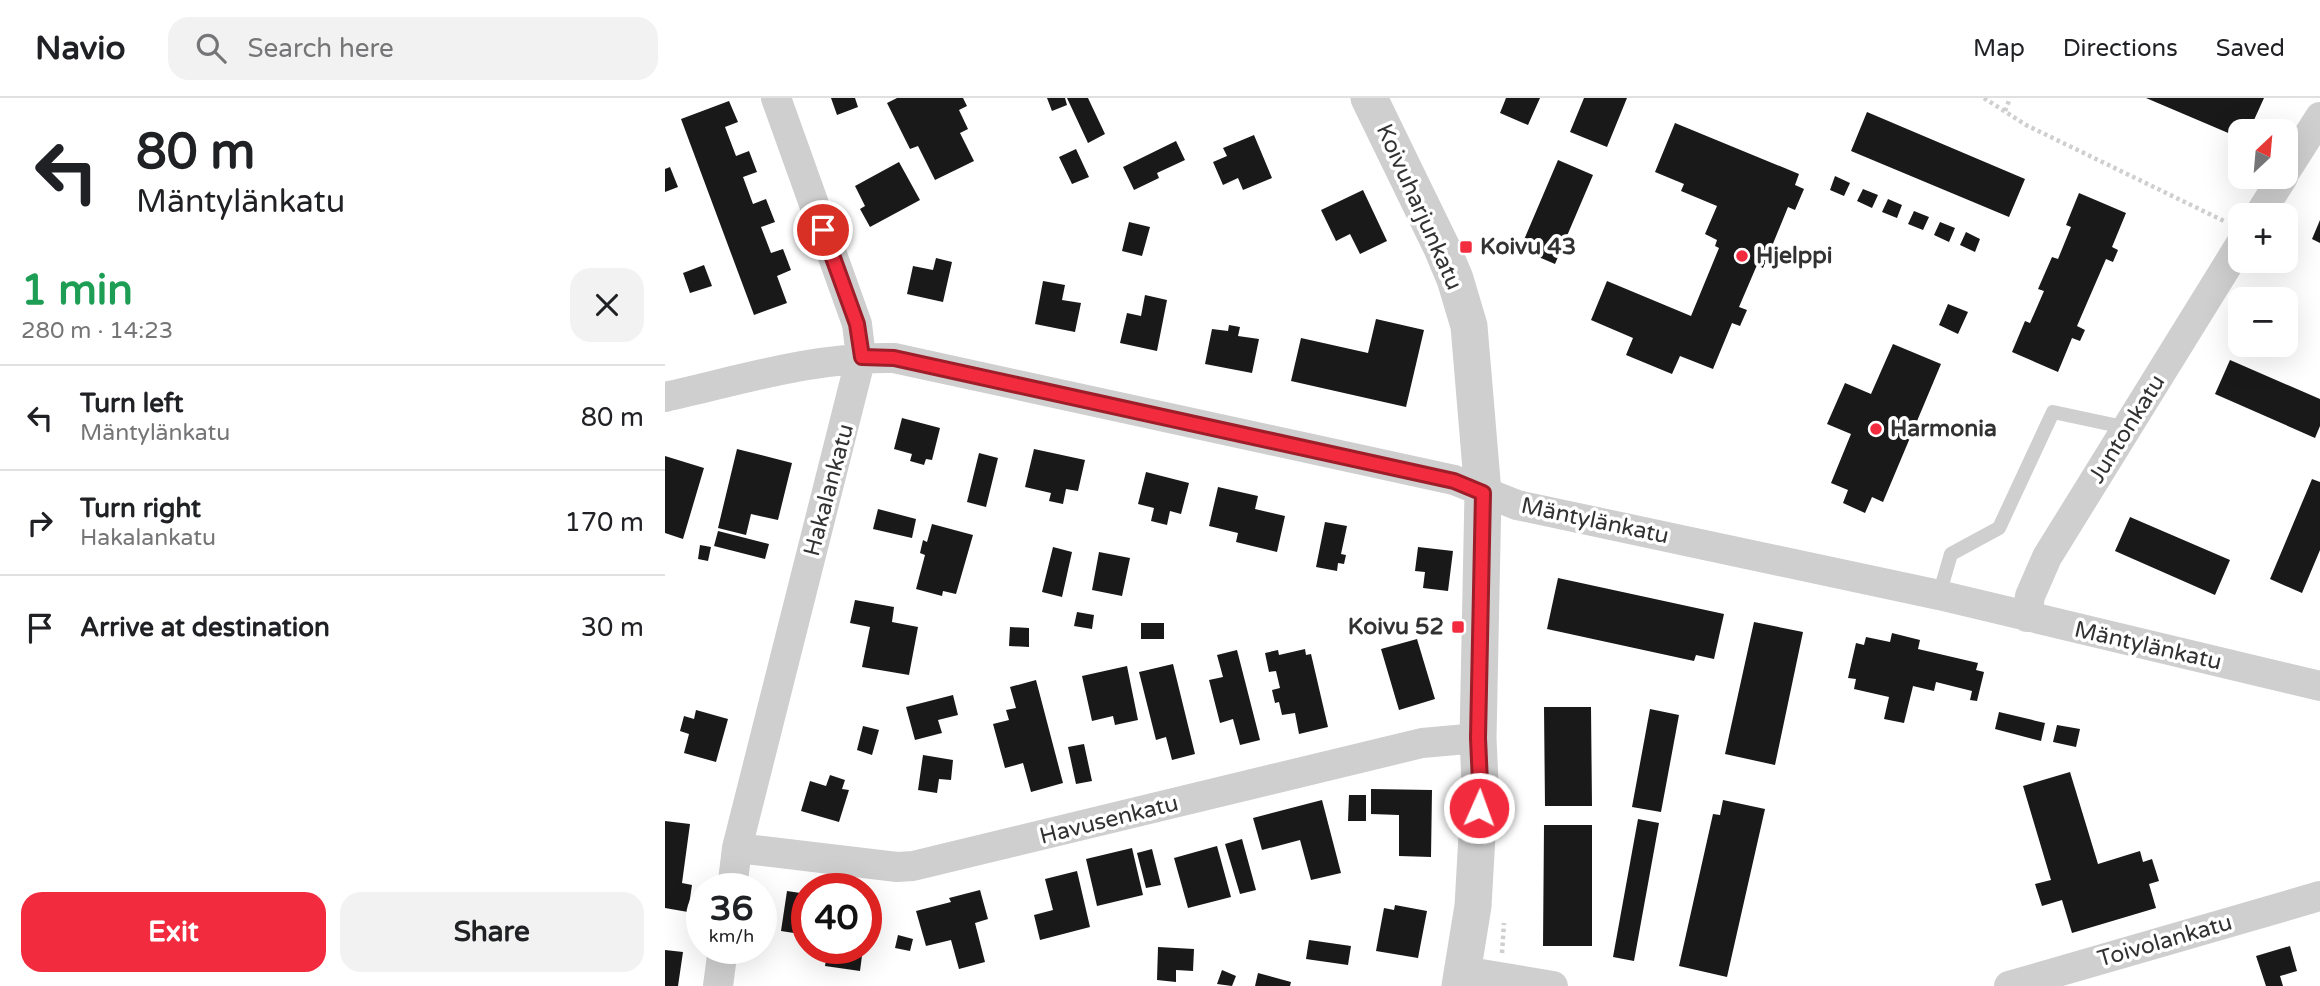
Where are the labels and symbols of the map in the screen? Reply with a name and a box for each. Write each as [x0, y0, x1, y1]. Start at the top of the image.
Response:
north arrow [2228, 119, 2298, 189]
street label: Koivuharjunkatu [1370, 120, 1468, 294]
pin [793, 200, 853, 260]
place label: Koivu 43 [1480, 233, 1576, 261]
marker: Koivu 43 [1458, 239, 1474, 255]
place label: Hjelppi [1756, 242, 1832, 270]
marker: Hjelppi [1734, 248, 1750, 264]
street label: Juntonkatu [2083, 369, 2171, 489]
place label: Harmonia [1890, 415, 1997, 443]
street label: Hakalankatu [798, 421, 860, 559]
marker: Harmonia [1868, 421, 1884, 437]
street label: Mäntylänkatu [1519, 492, 1671, 550]
place label: Koivu 52 [1348, 613, 1444, 641]
street label: Mäntylänkatu [2072, 615, 2224, 677]
marker: Koivu 52 [1450, 619, 1466, 635]
position arrow [1442, 771, 1516, 845]
street label: Havusenkatu [1037, 789, 1181, 851]
speed limit sign: 40 [791, 873, 882, 964]
street label: Toivolankatu [2094, 908, 2236, 974]

